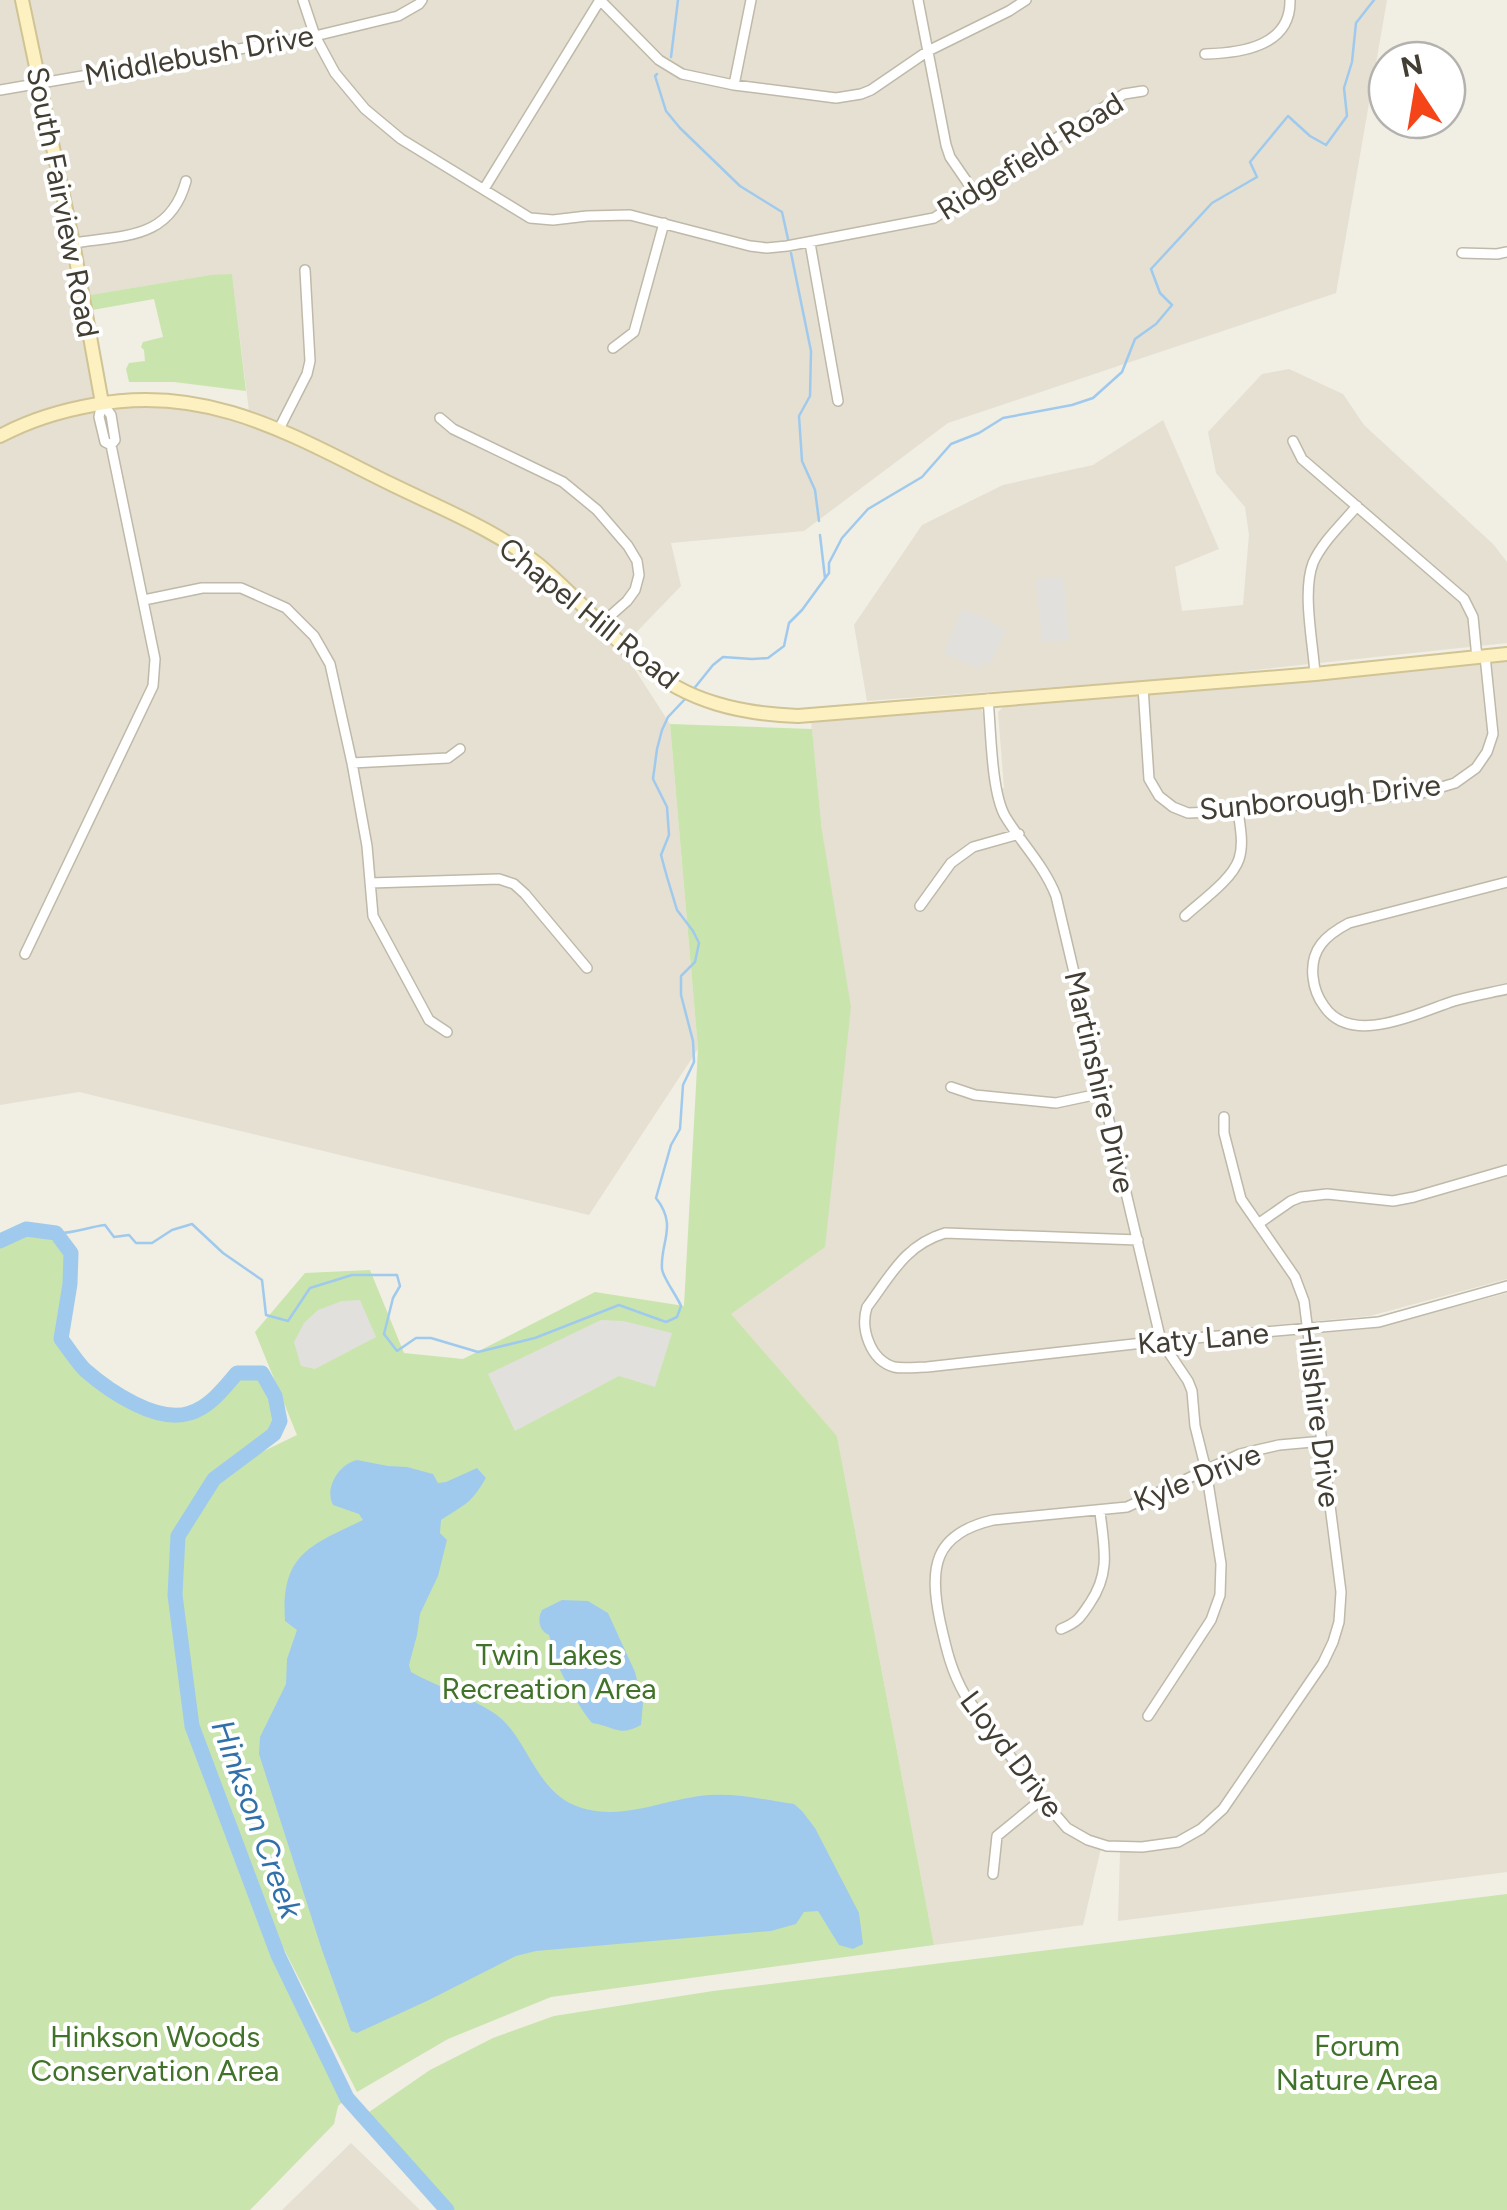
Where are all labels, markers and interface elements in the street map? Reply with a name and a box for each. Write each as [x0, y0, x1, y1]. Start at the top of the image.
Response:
street label: Middlebush Drive [81, 17, 317, 93]
north arrow [1367, 40, 1467, 140]
text: N [1398, 47, 1426, 84]
street label: South Fairview Road [19, 63, 107, 341]
street label: Ridgefield Road [930, 84, 1130, 228]
street label: Chapel Hill Road [492, 529, 686, 697]
street label: Sunborough Drive [1198, 766, 1442, 828]
street label: Martinshire Drive [1056, 967, 1144, 1197]
street label: Katy Lane [1136, 1314, 1270, 1362]
street label: Hillshire Drive [1289, 1323, 1349, 1509]
street label: Kyle Drive [1128, 1435, 1266, 1519]
park label: Twin Lakes Recreation Area [441, 1636, 657, 1707]
street label: Lloyd Drive [952, 1683, 1072, 1825]
water label: Hinkson Creek [203, 1714, 311, 1925]
park label: Hinkson Woods Conservation Area [31, 2018, 279, 2089]
park label: Forum Nature Area [1276, 2027, 1438, 2098]

